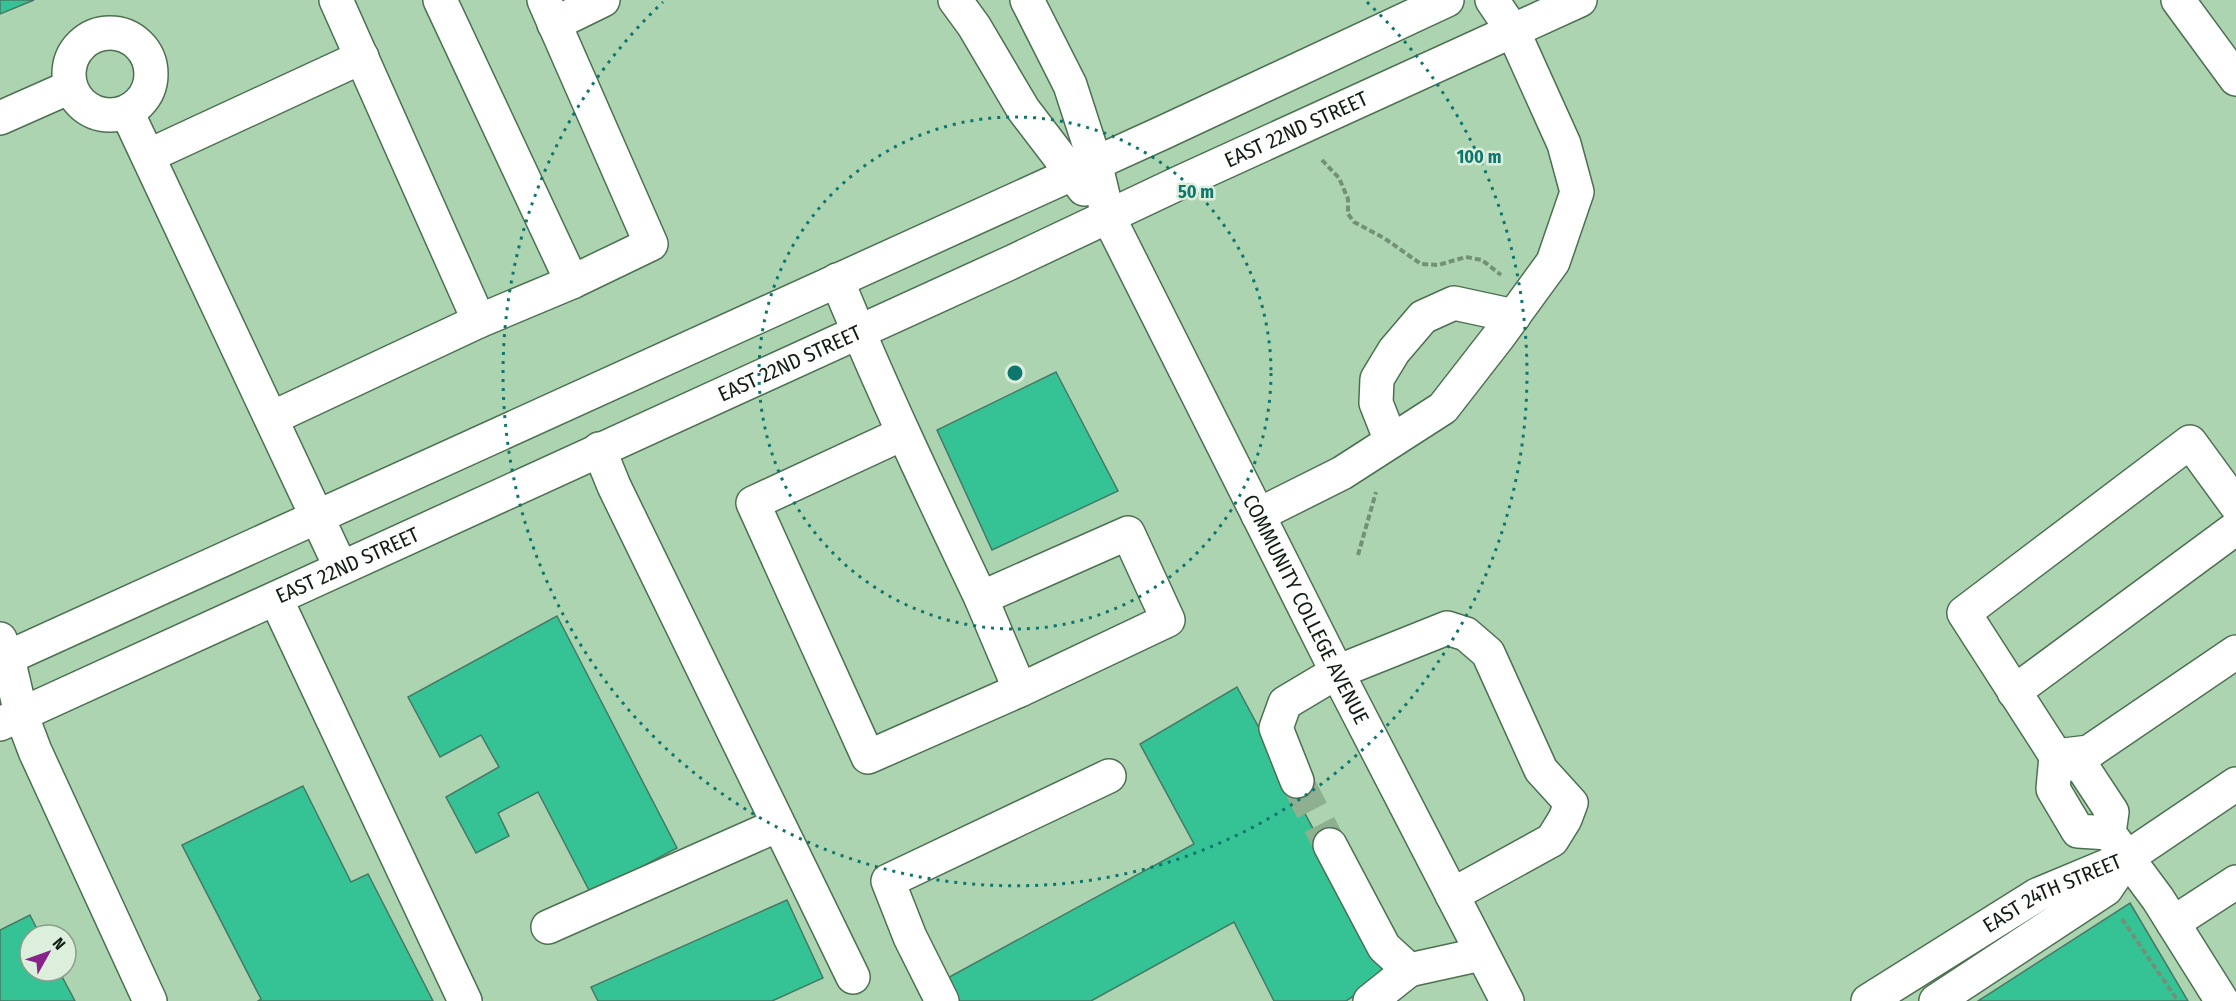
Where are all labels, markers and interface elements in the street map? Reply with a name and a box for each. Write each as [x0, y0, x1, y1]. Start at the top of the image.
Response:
street label: EAST 22ND STREET [1220, 85, 1372, 173]
text: 100 m [1457, 146, 1501, 168]
text: 50 m [1178, 181, 1214, 203]
street label: EAST 22ND STREET [714, 319, 866, 407]
centre of rings [1005, 363, 1025, 383]
street label: COMMUNITY COLLEGE AVENUE [1237, 490, 1375, 729]
street label: EAST 22ND STREET [272, 521, 423, 609]
street label: EAST 24TH STREET [1978, 848, 2126, 939]
north arrow [18, 923, 78, 983]
text: N [49, 934, 69, 953]

